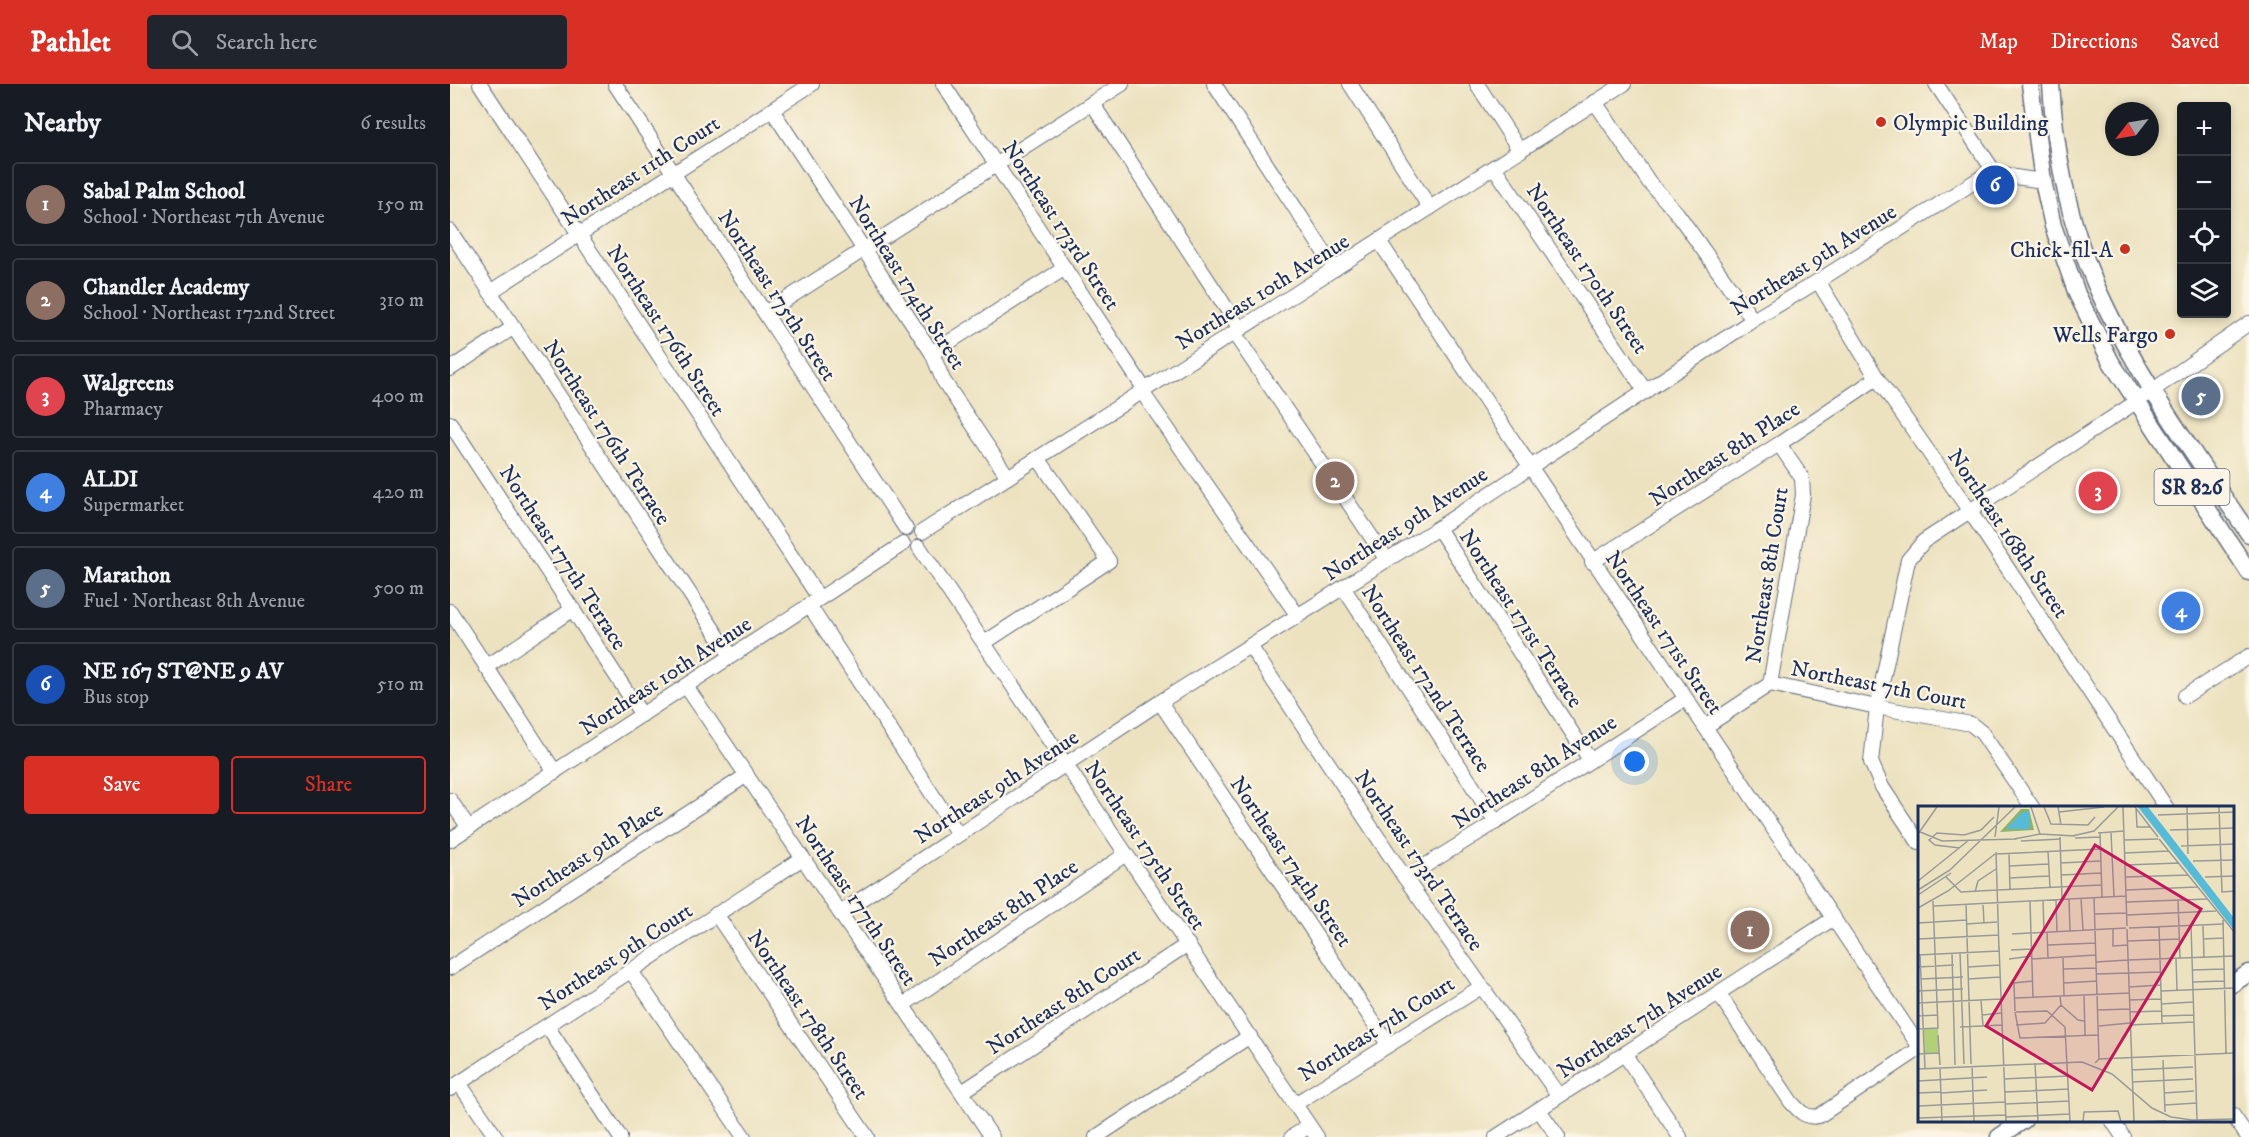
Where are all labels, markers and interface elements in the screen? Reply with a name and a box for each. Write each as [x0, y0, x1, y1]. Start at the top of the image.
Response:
search box [147, 15, 567, 69]
text: Pathlet [30, 25, 111, 60]
icon: search [168, 26, 201, 59]
text: Search here [216, 29, 317, 56]
text: Map [1979, 29, 2018, 55]
text: Directions [2051, 29, 2138, 55]
text: Saved [2171, 29, 2219, 55]
north arrow [2105, 102, 2159, 156]
map controls [2177, 102, 2231, 318]
button: + [2177, 102, 2231, 156]
text: Nearby [24, 107, 101, 140]
street label: Northeast 11th Court [557, 110, 725, 232]
place label: Olympic Building [1893, 110, 2049, 137]
text: 6 results [360, 111, 426, 136]
marker: Olympic Building [1874, 115, 1888, 129]
street label: Northeast 173rd Street [996, 136, 1125, 315]
button: − [2177, 156, 2231, 210]
pin: 6 [1976, 162, 2014, 208]
text: Sabal Palm School [83, 178, 245, 205]
street label: Northeast 170th Street [1520, 179, 1654, 359]
street label: Northeast 174th Street [842, 191, 971, 375]
text: 1 [42, 192, 49, 217]
text: 150 m [377, 192, 424, 217]
street label: Northeast 9th Avenue [1726, 198, 1902, 322]
text: School · Northeast 7th Avenue [83, 205, 325, 230]
street label: Northeast 175th Street [711, 205, 842, 386]
button: locate [2177, 210, 2231, 264]
street label: Northeast 10th Avenue [1171, 228, 1354, 356]
place label: Chick-fil-A [2010, 237, 2114, 264]
street label: Northeast 176th Street [600, 240, 731, 422]
marker: Chick-fil-A [2118, 242, 2132, 256]
button: layers [2177, 264, 2231, 318]
text: Chandler Academy [83, 274, 249, 301]
text: 2 [41, 288, 50, 313]
text: 310 m [379, 288, 424, 313]
text: School · Northeast 172nd Street [83, 301, 335, 326]
place label: Wells Fargo [2052, 322, 2158, 349]
marker: Wells Fargo [2163, 327, 2177, 341]
street label: Northeast 176th Terrace [537, 335, 677, 530]
text: Walgreens [83, 370, 174, 397]
pin: 5 [2182, 374, 2220, 418]
text: 3 [42, 384, 49, 409]
text: 400 m [372, 384, 424, 409]
street label: Northeast 8th Place [1644, 396, 1805, 513]
text: Pharmacy [83, 397, 163, 422]
street label: Northeast 168th Street [1941, 444, 2074, 624]
pin: 2 [1316, 458, 1354, 504]
street label: Northeast 177th Terrace [493, 460, 633, 655]
street label: Northeast 9th Avenue [1319, 461, 1493, 587]
text: ALDI [83, 466, 138, 493]
pin: 3 [2078, 468, 2118, 514]
road number: SR 826 [2154, 469, 2230, 505]
text: 4 [40, 480, 51, 505]
text: 420 m [373, 480, 424, 505]
street label: Northeast 8th Court [1740, 485, 1795, 665]
text: Supermarket [83, 493, 184, 518]
street label: Northeast 171st Terrace [1453, 525, 1588, 713]
street label: Northeast 171st Street [1599, 546, 1728, 720]
text: Marathon [83, 562, 171, 589]
text: 5 [41, 576, 50, 601]
text: 500 m [373, 576, 424, 601]
street label: Northeast 172nd Terrace [1355, 580, 1496, 778]
pin: 4 [2162, 588, 2200, 634]
text: Fuel · Northeast 8th Avenue [83, 589, 305, 614]
street label: Northeast 10th Avenue [575, 611, 757, 742]
street label: Northeast 7th Court [1788, 655, 1969, 716]
text: NE 167 ST@NE 9 AV [83, 658, 283, 685]
text: 6 [40, 672, 51, 697]
text: 510 m [377, 672, 424, 697]
text: Bus stop [83, 685, 149, 710]
street label: Northeast 8th Avenue [1448, 709, 1622, 835]
street label: Northeast 9th Avenue [910, 724, 1084, 850]
your location [1620, 747, 1649, 776]
button: Save [24, 756, 219, 814]
button: Share [231, 756, 426, 814]
street label: Northeast 175th Street [1078, 756, 1211, 936]
street label: Northeast 173rd Terrace [1348, 765, 1489, 956]
street label: Northeast 174th Street [1224, 771, 1358, 952]
street label: Northeast 9th Place [508, 797, 668, 914]
inset map [1918, 806, 2234, 1122]
street label: Northeast 177th Street [789, 811, 923, 991]
street label: Northeast 8th Place [924, 853, 1084, 973]
street label: Northeast 9th Court [534, 897, 698, 1017]
pin: 1 [1730, 908, 1770, 952]
street label: Northeast 178th Street [741, 925, 874, 1105]
street label: Northeast 8th Court [982, 941, 1146, 1061]
street label: Northeast 7th Avenue [1552, 958, 1727, 1085]
street label: Northeast 7th Court [1294, 971, 1460, 1088]

